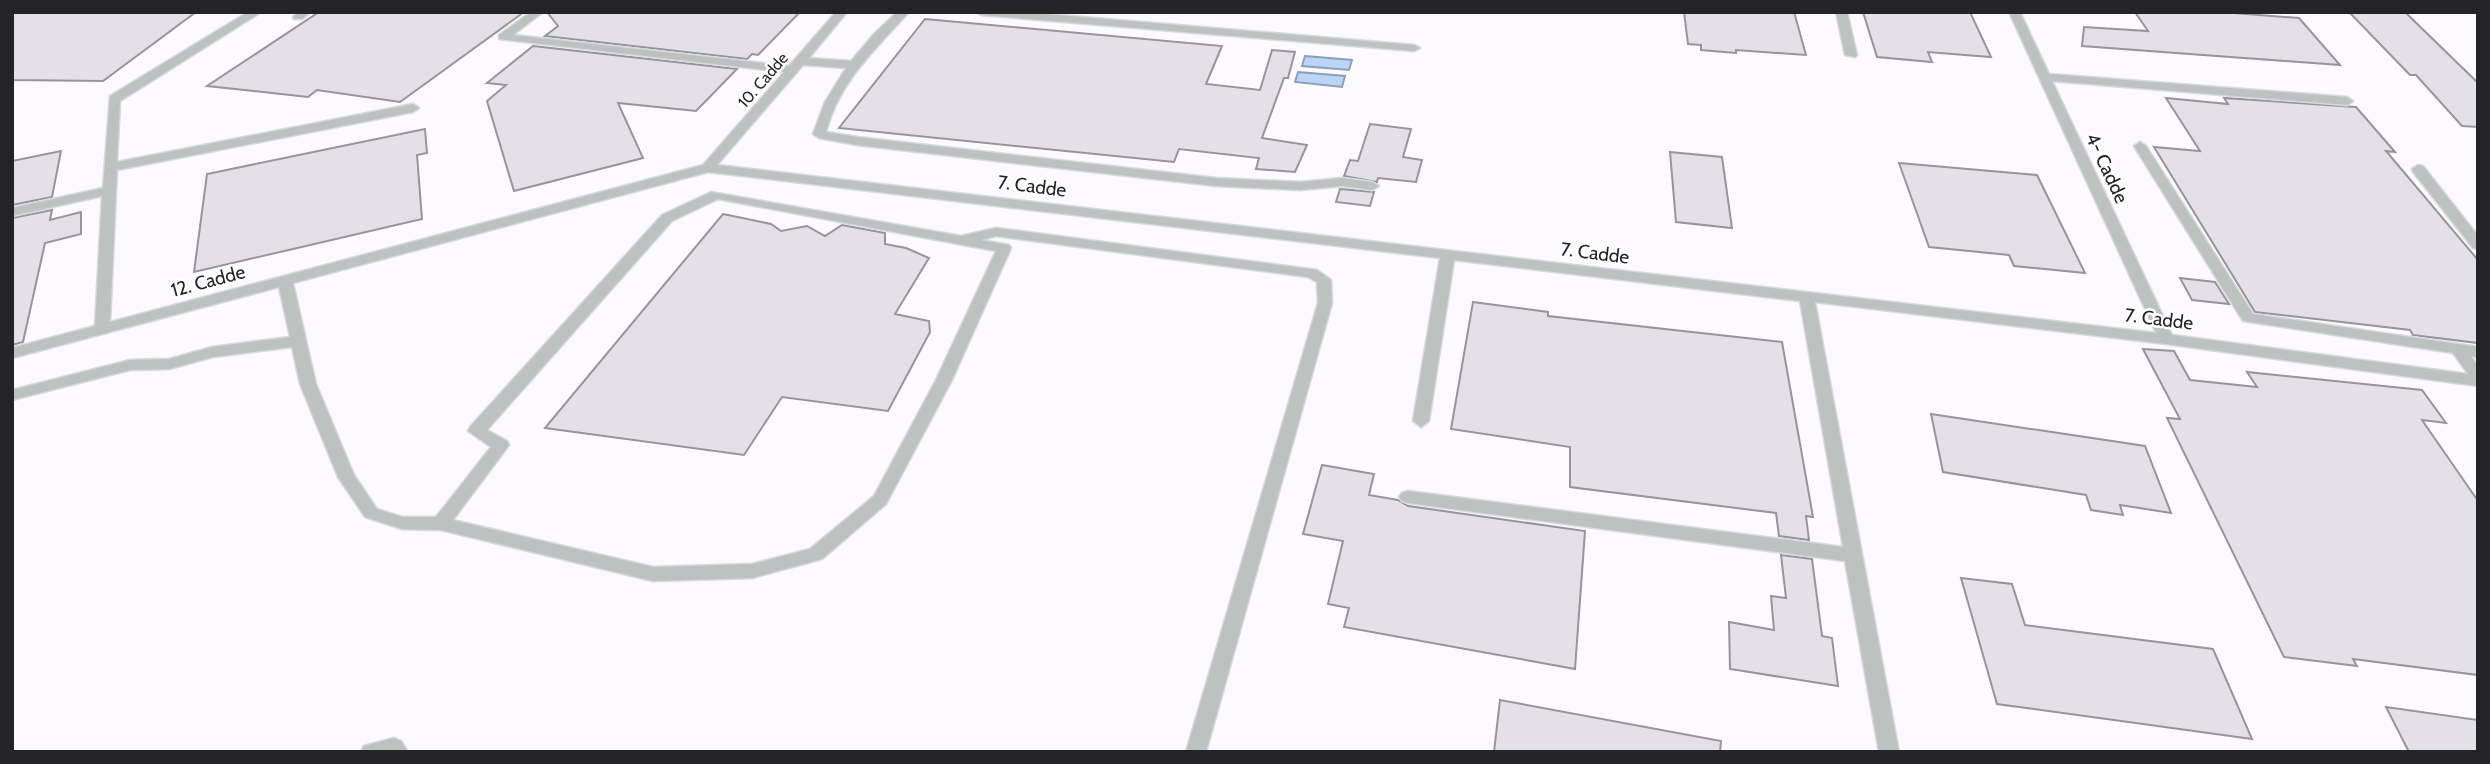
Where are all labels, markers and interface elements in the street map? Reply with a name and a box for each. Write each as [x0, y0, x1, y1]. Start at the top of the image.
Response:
street label: 10. Cadde [734, 49, 792, 111]
street label: 4- Cadde [2081, 129, 2133, 207]
street label: 7. Cadde [997, 170, 1068, 202]
street label: 7. Cadde [1560, 237, 1631, 269]
street label: 12. Cadde [168, 260, 248, 302]
street label: 7. Cadde [2124, 303, 2195, 335]

